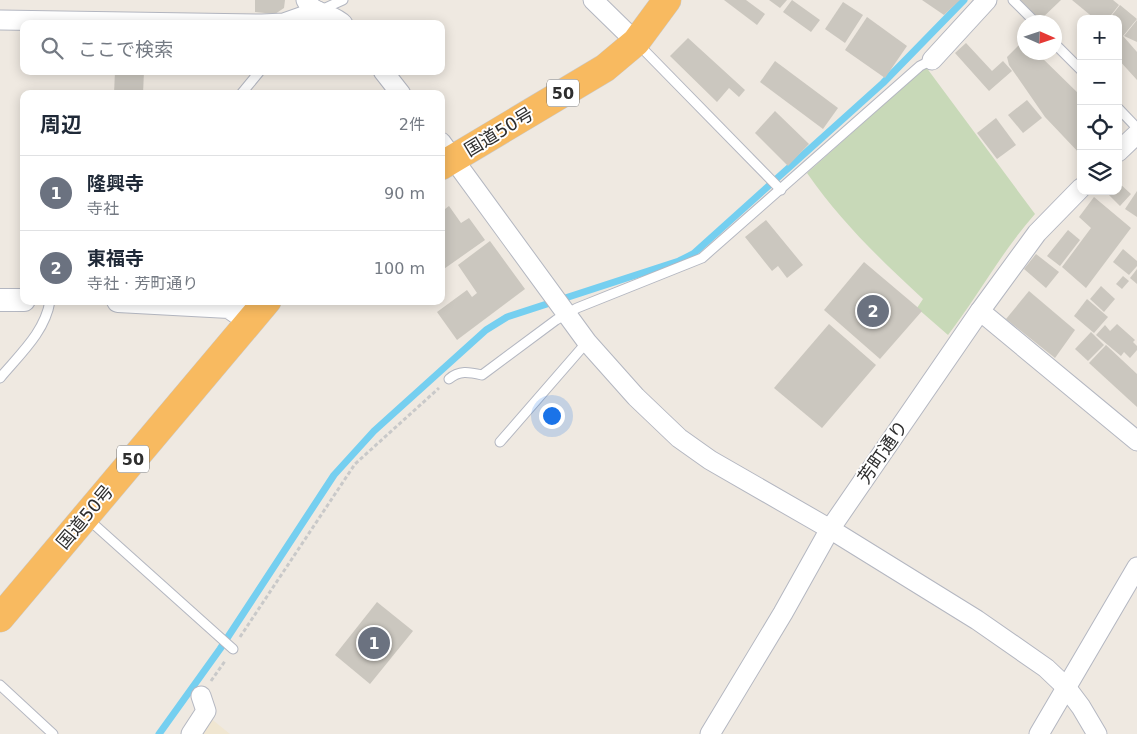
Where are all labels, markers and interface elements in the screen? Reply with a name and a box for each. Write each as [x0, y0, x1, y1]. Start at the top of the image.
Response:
north arrow [1017, 15, 1062, 60]
map controls [1077, 15, 1122, 195]
button: + [1077, 15, 1122, 60]
search box [20, 20, 445, 75]
icon: search [38, 34, 66, 62]
text: ここで検索 [78, 38, 173, 60]
button: − [1077, 60, 1122, 105]
road number: 50 [547, 80, 579, 106]
street label: 国道50号 [460, 103, 537, 160]
button: locate [1077, 105, 1122, 150]
text: 周辺 [40, 113, 82, 137]
text: 2件 [399, 115, 425, 134]
button: layers [1077, 150, 1122, 195]
text: 隆興寺 [87, 172, 144, 194]
text: 1 [50, 184, 62, 203]
text: 90 m [384, 184, 425, 203]
text: 寺社 [87, 199, 119, 218]
text: 東福寺 [87, 247, 144, 269]
text: 2 [50, 259, 62, 278]
text: 100 m [374, 259, 425, 278]
text: 寺社 · 芳町通り [87, 274, 198, 293]
pin: 2 [857, 292, 889, 330]
your location [539, 403, 565, 429]
street label: 芳町通り [853, 416, 912, 487]
road number: 50 [117, 446, 149, 472]
street label: 国道50号 [52, 480, 117, 553]
pin: 1 [358, 624, 390, 662]

